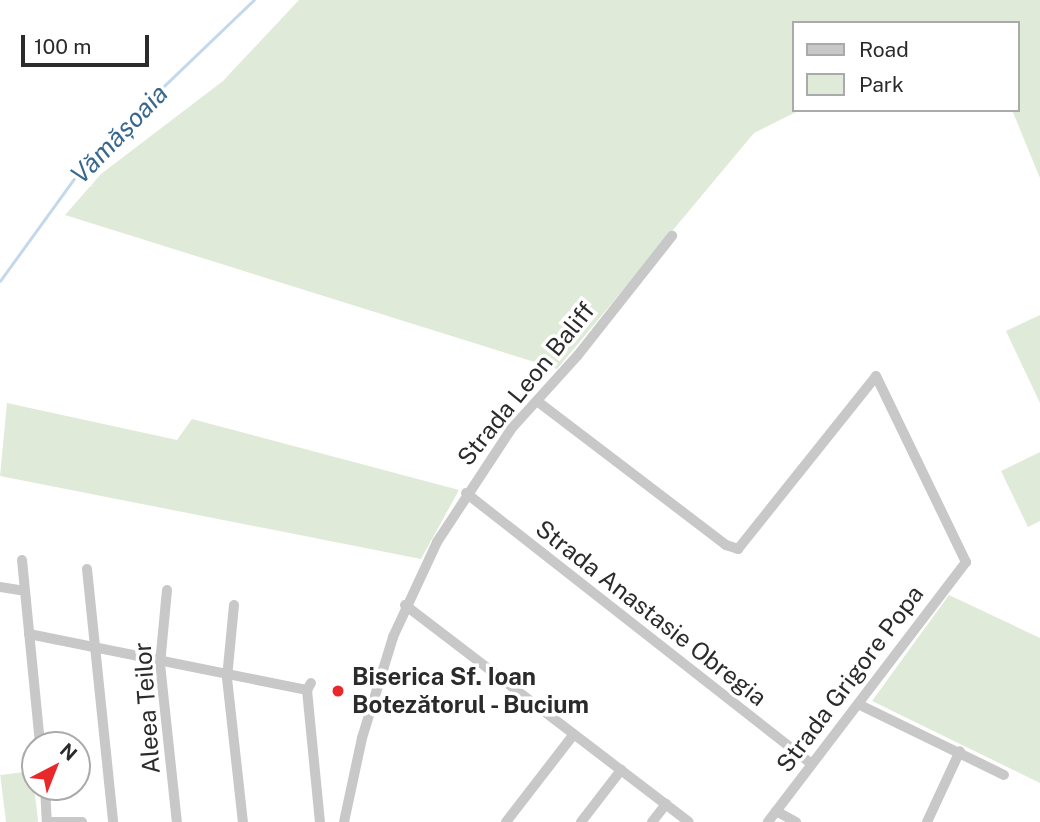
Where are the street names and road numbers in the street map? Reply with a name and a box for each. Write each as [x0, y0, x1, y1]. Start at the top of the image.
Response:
street label: Strada Leon Baliff [451, 297, 601, 471]
street label: Strada Anastasie Obregia [530, 514, 772, 712]
street label: Strada Grigore Popa [770, 580, 930, 778]
street label: Aleea Teilor [128, 641, 166, 775]

